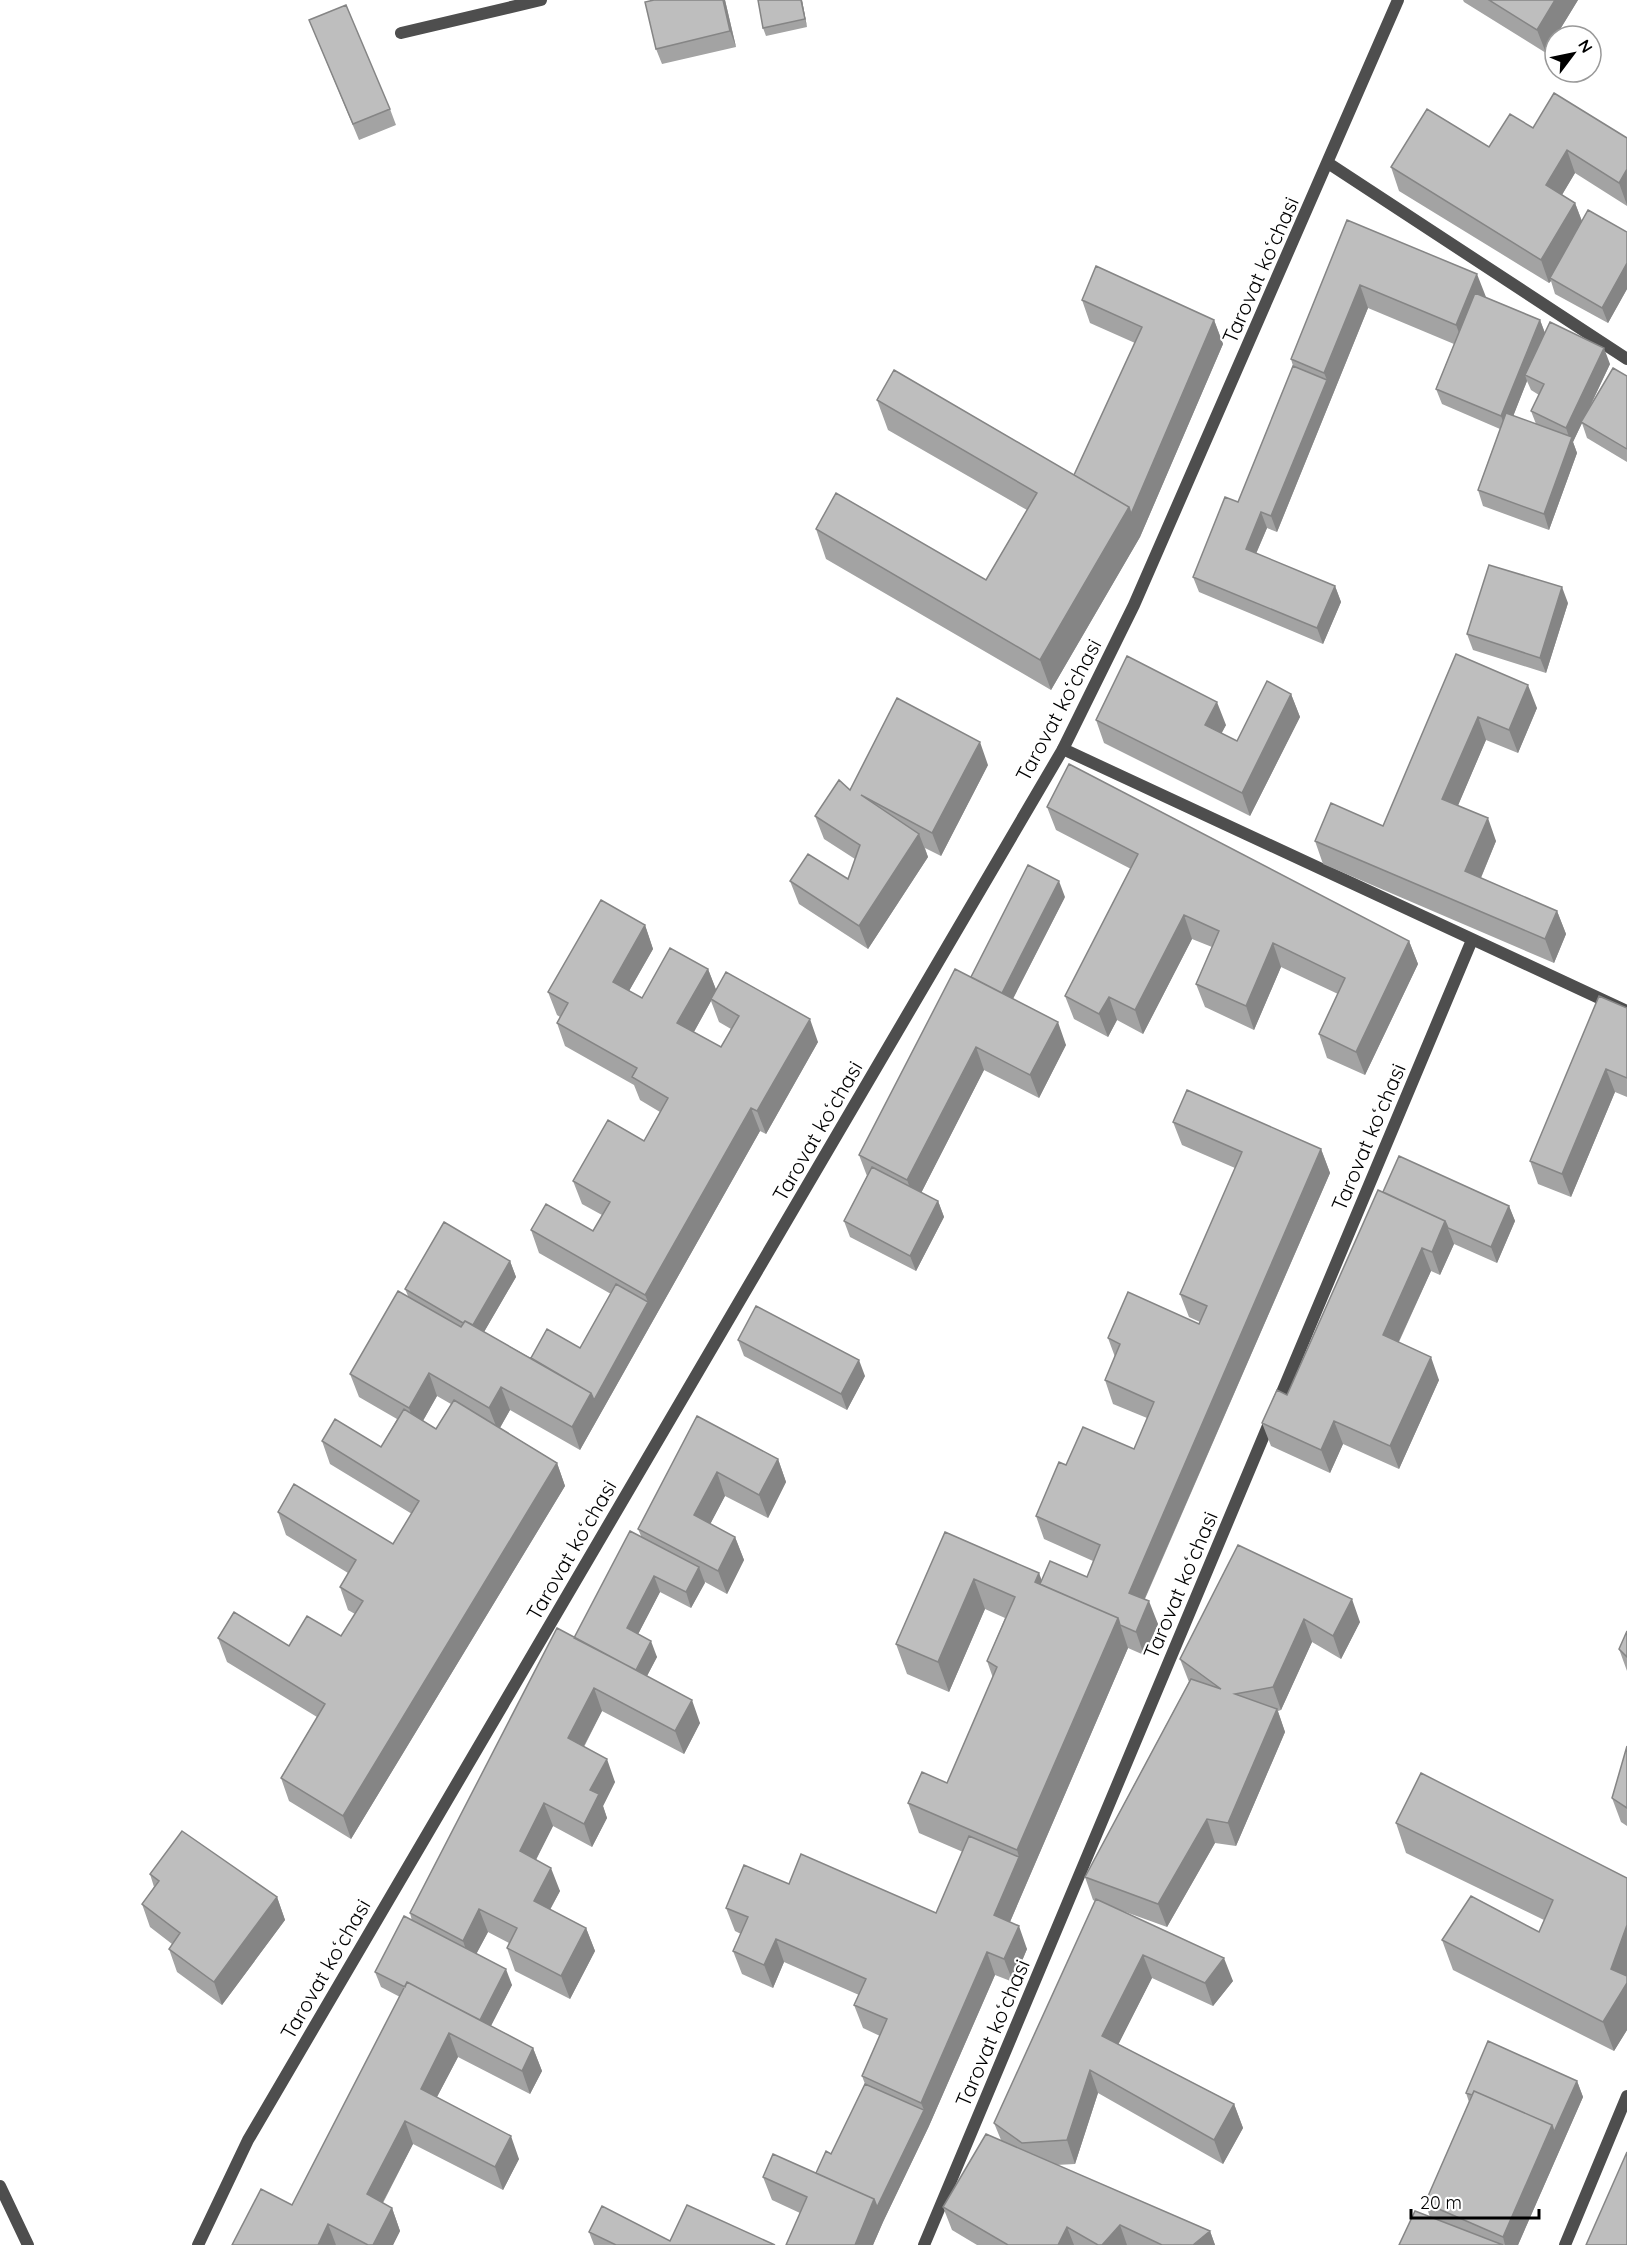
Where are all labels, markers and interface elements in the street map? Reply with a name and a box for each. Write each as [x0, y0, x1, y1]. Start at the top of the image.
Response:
north arrow [1543, 24, 1603, 84]
text: N [1574, 36, 1597, 56]
street label: Tarovat koʻchasi [1216, 193, 1304, 347]
street label: Tarovat koʻchasi [1010, 634, 1106, 786]
street label: Tarovat koʻchasi [766, 1056, 868, 1206]
street label: Tarovat koʻchasi [1325, 1059, 1411, 1215]
street label: Tarovat koʻchasi [520, 1475, 622, 1625]
street label: Tarovat koʻchasi [1137, 1507, 1223, 1663]
street label: Tarovat koʻchasi [274, 1894, 376, 2044]
street label: Tarovat koʻchasi [949, 1955, 1035, 2111]
scale bar [1411, 2182, 1538, 2220]
text: 20 m [1420, 2191, 1462, 2214]

